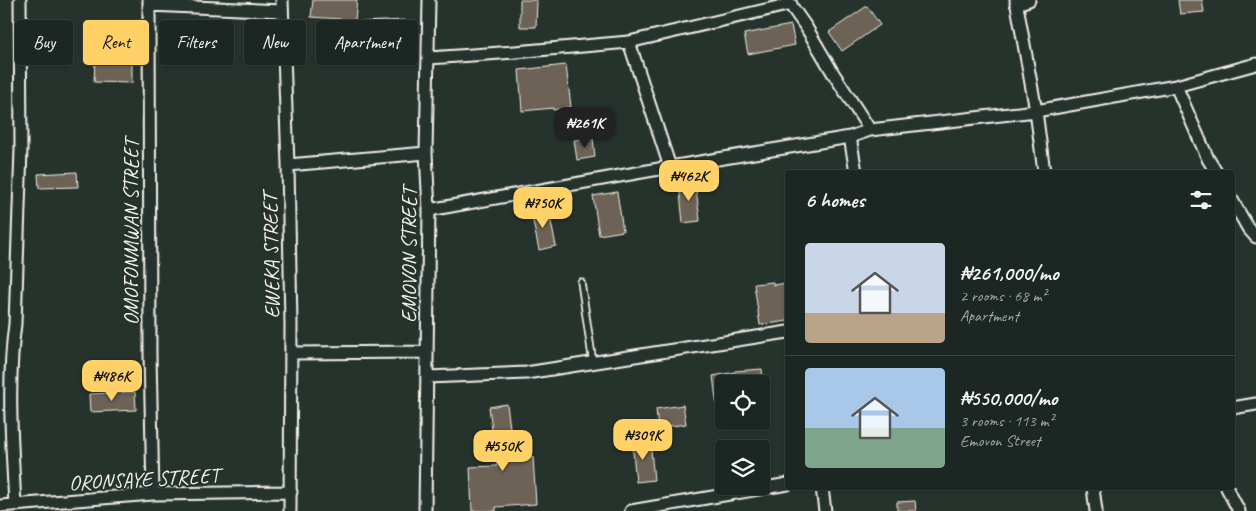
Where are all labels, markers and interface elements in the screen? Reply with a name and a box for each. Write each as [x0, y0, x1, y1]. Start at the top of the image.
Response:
chip: Buy [15, 20, 73, 65]
chip: Rent [83, 20, 149, 65]
chip: Filters [159, 20, 234, 65]
chip: New [244, 20, 306, 65]
chip: Apartment [316, 20, 418, 65]
pin: ₦261K [550, 106, 620, 149]
text: ₦261K [566, 113, 604, 133]
street label: OMOFONMWAN STREET [118, 134, 144, 325]
pin: ₦462K [654, 160, 724, 202]
text: ₦462K [670, 166, 708, 186]
street label: EMOVON STREET [396, 183, 422, 323]
pin: ₦750K [508, 186, 578, 229]
icon: filters [1187, 186, 1215, 214]
text: 6 homes [805, 187, 865, 213]
street label: EWEKA STREET [257, 188, 285, 319]
text: ₦750K [524, 193, 562, 213]
text: ₦261,000/mo [960, 260, 1059, 286]
icon: home [845, 263, 905, 323]
text: 2 rooms · 68 m² [960, 286, 1046, 306]
text: Apartment [960, 306, 1019, 326]
pin: ₦486K [77, 360, 147, 402]
text: ₦486K [93, 366, 131, 386]
map controls [715, 375, 770, 495]
button: locate [715, 375, 770, 430]
text: ₦550,000/mo [960, 385, 1057, 411]
icon: home [845, 388, 905, 448]
text: 3 rooms · 113 m² [960, 411, 1054, 431]
pin: ₦309K [608, 418, 678, 461]
text: ₦309K [624, 425, 662, 445]
pin: ₦550K [468, 430, 538, 472]
text: Emovon Street [960, 431, 1040, 451]
text: ₦550K [484, 436, 522, 456]
button: layers [715, 440, 770, 495]
street label: ORONSAYE STREET [68, 462, 225, 496]

